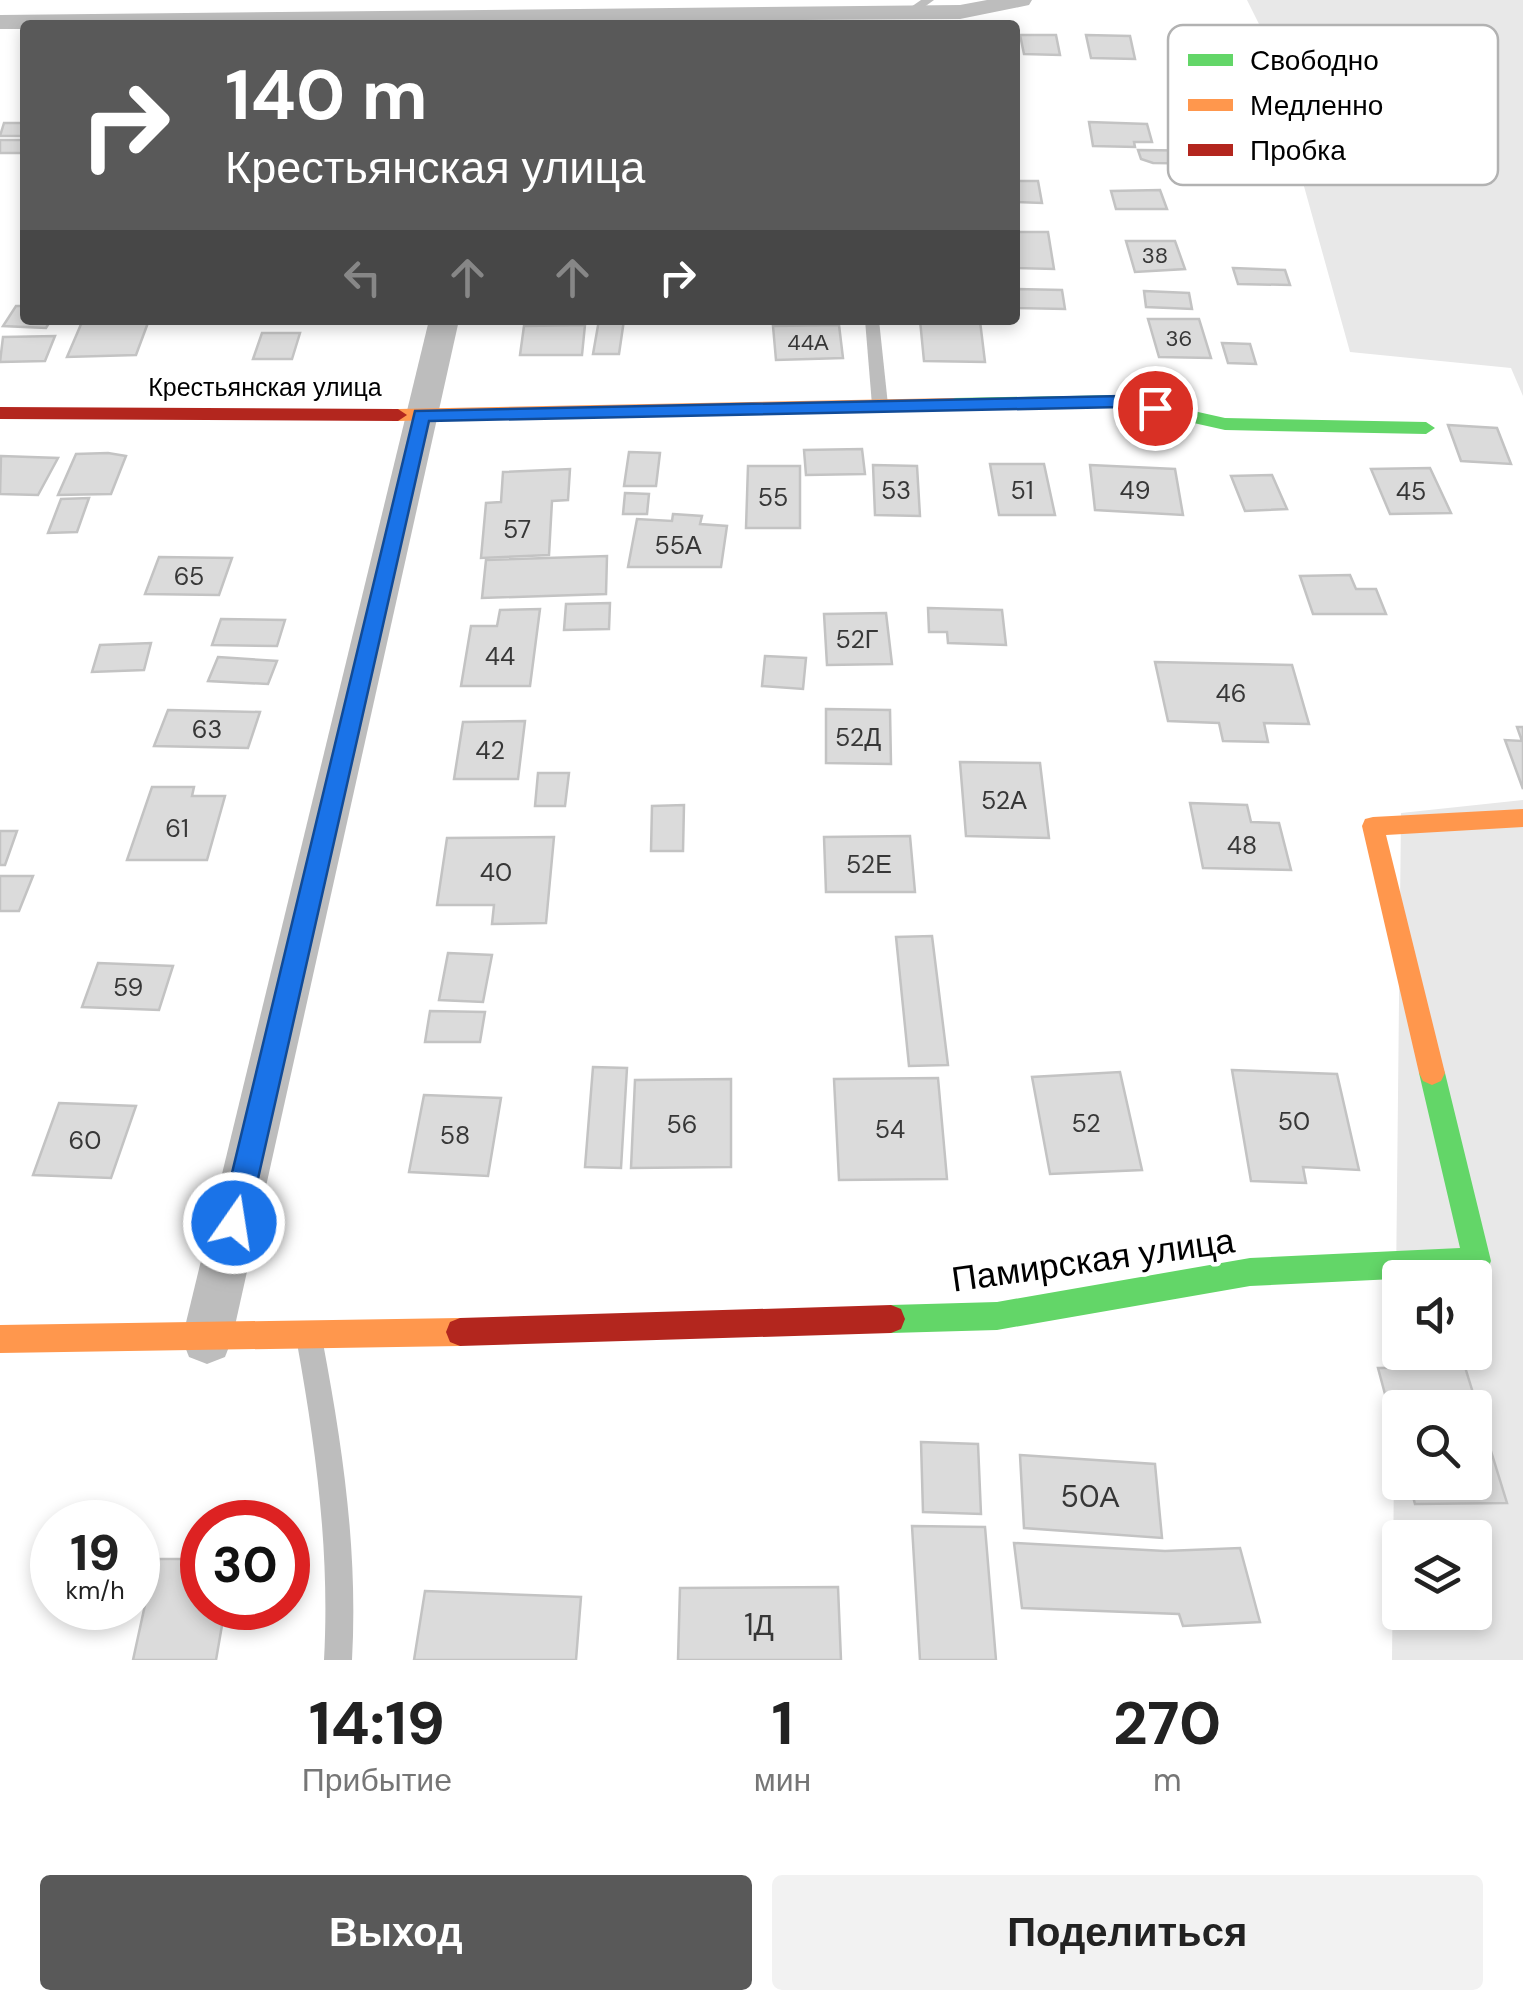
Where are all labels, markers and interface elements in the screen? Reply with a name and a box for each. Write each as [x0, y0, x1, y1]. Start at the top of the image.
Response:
legend [1168, 25, 1498, 185]
text: Свободно [1250, 42, 1379, 79]
text: 140 m [225, 50, 428, 141]
icon: right [60, 60, 190, 190]
text: Медленно [1250, 87, 1383, 124]
text: Пробка [1250, 132, 1346, 169]
text: Крестьянская улица [225, 138, 645, 197]
house number: 38 [1142, 241, 1168, 270]
icon: left [335, 250, 390, 305]
icon: ahead [440, 250, 495, 305]
icon: ahead [545, 250, 600, 305]
icon: right [650, 250, 705, 305]
house number: 36 [1166, 324, 1192, 353]
house number: 44А [787, 328, 829, 357]
pin [1113, 366, 1198, 451]
street label: Крестьянская улица [148, 371, 382, 404]
icon: arrive [1128, 381, 1183, 436]
house number: 53 [881, 474, 911, 507]
house number: 51 [1010, 474, 1034, 507]
house number: 49 [1120, 474, 1150, 507]
house number: 45 [1396, 475, 1426, 508]
house number: 55 [758, 481, 788, 514]
house number: 57 [503, 513, 531, 546]
house number: 55А [654, 529, 702, 562]
house number: 65 [174, 560, 204, 593]
house number: 52Г [836, 623, 879, 656]
house number: 44 [485, 640, 515, 673]
house number: 46 [1216, 677, 1246, 710]
house number: 63 [192, 713, 222, 746]
house number: 52Д [835, 721, 881, 754]
house number: 42 [475, 734, 505, 767]
house number: 52А [981, 784, 1027, 817]
house number: 61 [165, 812, 189, 845]
house number: 48 [1227, 829, 1257, 862]
house number: 52Е [846, 848, 892, 881]
house number: 40 [480, 856, 512, 889]
house number: 59 [113, 971, 143, 1004]
house number: 50 [1278, 1105, 1310, 1138]
house number: 52 [1071, 1107, 1101, 1140]
house number: 56 [667, 1108, 697, 1141]
house number: 54 [875, 1113, 905, 1146]
house number: 58 [440, 1119, 470, 1152]
house number: 60 [69, 1124, 101, 1157]
position arrow [182, 1171, 286, 1275]
street label: Памирская улица [949, 1217, 1238, 1303]
map controls [1382, 1260, 1492, 1630]
button: sound [1382, 1260, 1492, 1370]
button: search [1382, 1390, 1492, 1500]
house number: 50А [1061, 1477, 1119, 1516]
speed limit sign: 30 [180, 1500, 310, 1630]
text: 19 [70, 1520, 120, 1586]
button: layers [1382, 1520, 1492, 1630]
text: km/h [65, 1574, 125, 1607]
house number: 1Д [744, 1605, 774, 1644]
text: 14:19 [309, 1684, 445, 1763]
text: 1 [772, 1684, 793, 1763]
text: 270 [1113, 1684, 1221, 1763]
text: Прибытие [302, 1759, 452, 1801]
text: мин [754, 1759, 811, 1801]
text: m [1153, 1759, 1181, 1801]
button: Выход [40, 1875, 752, 1990]
button: Поделиться [772, 1875, 1483, 1990]

